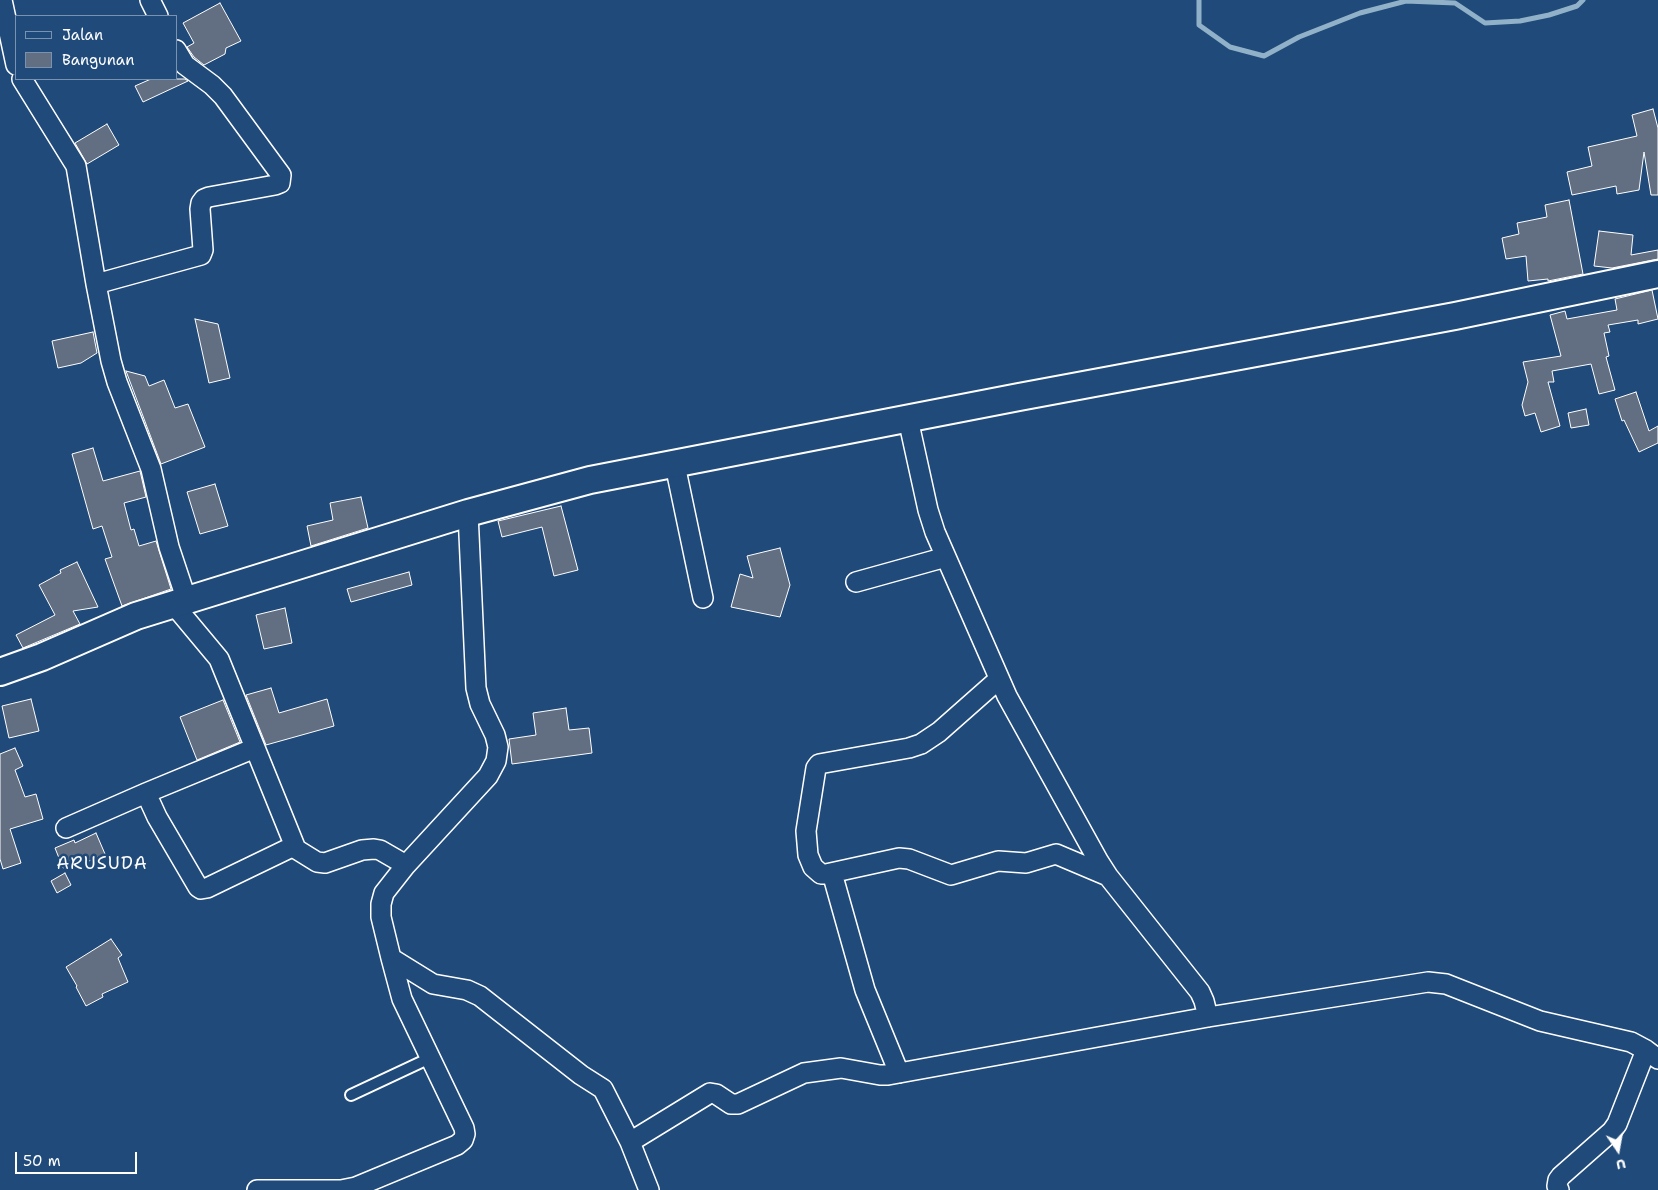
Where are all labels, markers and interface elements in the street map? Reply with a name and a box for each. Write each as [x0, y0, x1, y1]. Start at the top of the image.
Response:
legend [15, 15, 178, 80]
text: Jalan [62, 25, 103, 45]
text: Bangunan [62, 50, 134, 70]
district label: ARUSUDA [55, 853, 149, 875]
north arrow [1593, 1125, 1643, 1175]
scale bar [18, 1142, 140, 1174]
text: 50 m [23, 1151, 61, 1171]
text: U [1615, 1155, 1628, 1174]

